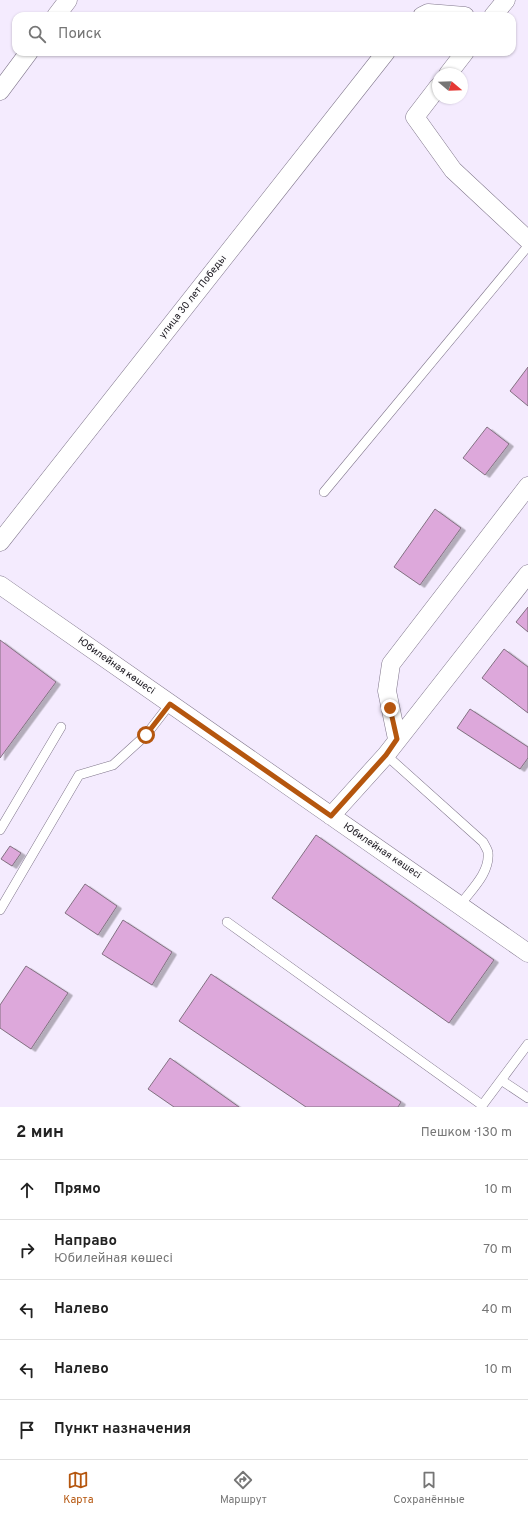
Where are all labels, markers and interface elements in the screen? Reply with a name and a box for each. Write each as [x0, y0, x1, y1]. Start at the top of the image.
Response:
search box [12, 12, 516, 56]
icon: search [26, 23, 48, 45]
text: Поиск [58, 25, 102, 44]
north arrow [432, 68, 468, 104]
street label: улица 30 лет Победы [156, 253, 230, 341]
street label: Юбилейная көшесі [75, 634, 157, 698]
route end [381, 699, 399, 717]
route start [137, 726, 155, 744]
street label: Юбилейная көшесі [340, 820, 424, 882]
text: 2 мин [16, 1122, 64, 1144]
text: Пешком · 130 m [421, 1125, 512, 1141]
icon: ahead [16, 1179, 38, 1201]
text: Прямо [54, 1180, 101, 1199]
text: 10 m [485, 1182, 512, 1198]
text: Направо [54, 1232, 117, 1251]
icon: right [16, 1239, 38, 1261]
text: 70 m [483, 1242, 512, 1258]
text: Юбилейная көшесі [54, 1251, 173, 1267]
icon: left [16, 1299, 38, 1321]
text: Налево [54, 1300, 109, 1319]
text: 40 m [482, 1302, 512, 1318]
icon: left [16, 1359, 38, 1381]
text: Налево [54, 1360, 109, 1379]
text: 10 m [485, 1362, 512, 1378]
icon: arrive [16, 1419, 38, 1441]
text: Пункт назначения [54, 1420, 191, 1439]
tab: Карта [63, 1469, 93, 1507]
tab: Маршрут [220, 1469, 267, 1507]
tab: Сохранённые [393, 1469, 465, 1507]

